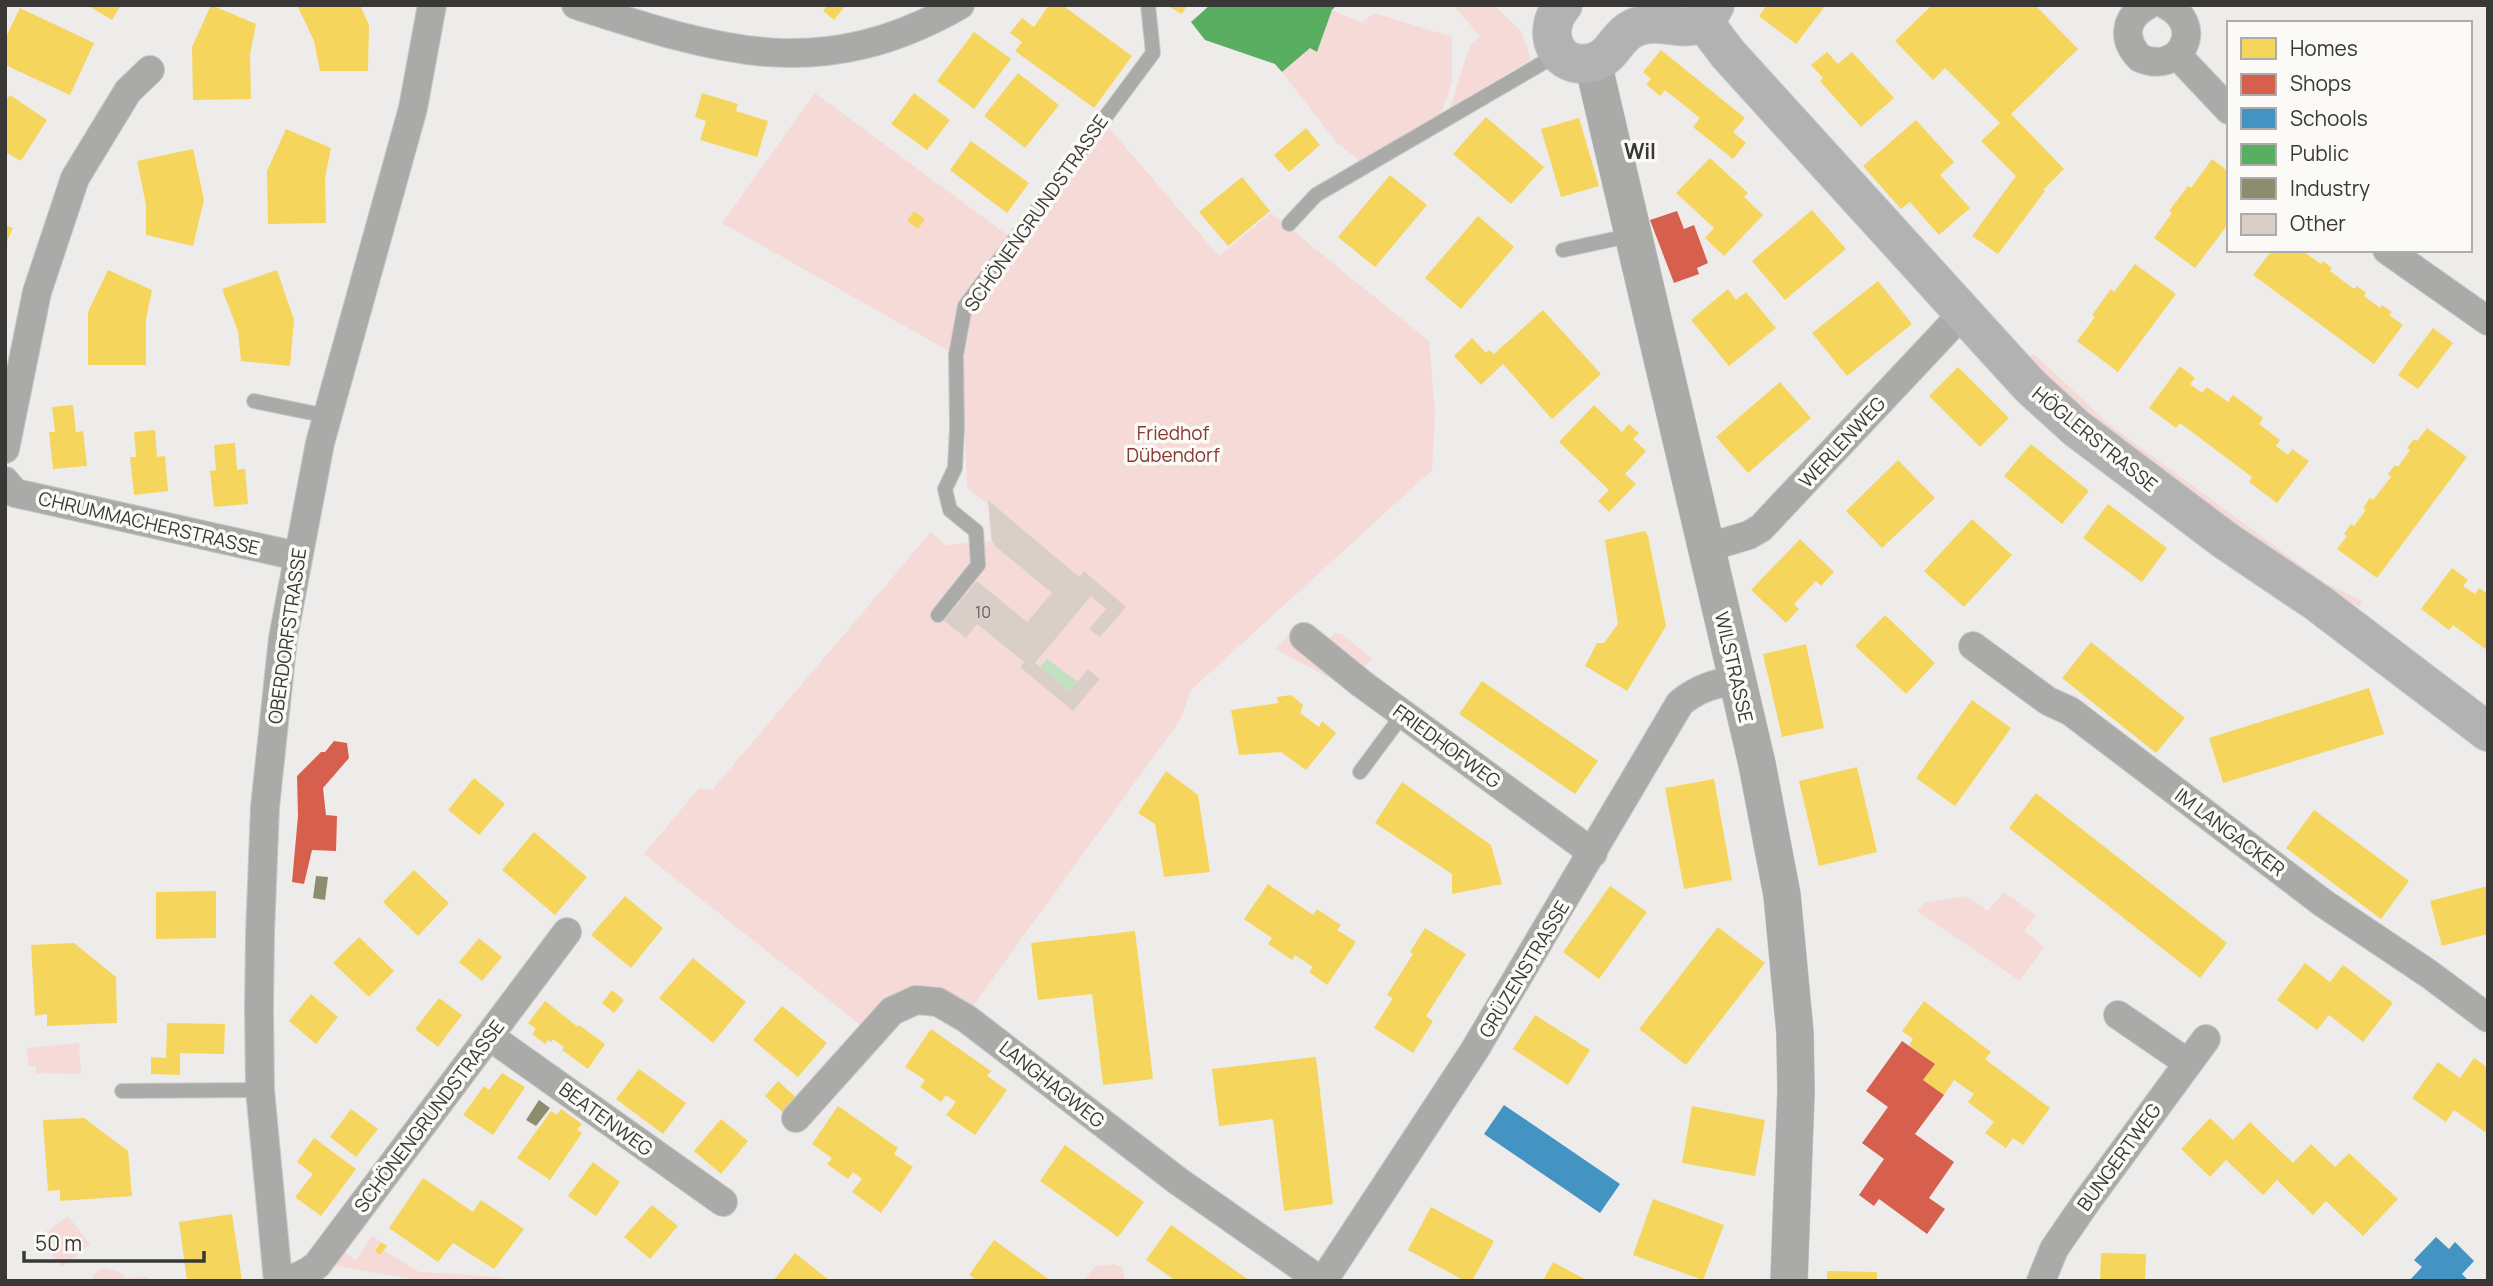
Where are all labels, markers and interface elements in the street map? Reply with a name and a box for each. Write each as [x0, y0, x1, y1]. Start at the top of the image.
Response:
legend [2227, 21, 2472, 252]
text: Homes [2290, 34, 2358, 62]
text: Shops [2290, 69, 2351, 97]
text: Schools [2290, 104, 2368, 132]
street label: SCHÖNENGRUNDSTRASSE [958, 109, 1114, 317]
district label: Wil [1624, 137, 1656, 165]
text: Public [2290, 139, 2349, 167]
text: Industry [2290, 174, 2370, 202]
text: Other [2290, 209, 2346, 237]
street label: HÖGLERSTRASSE [2027, 380, 2163, 498]
street label: WERLENWEG [1793, 391, 1891, 493]
park label: Friedhof Dübendorf [1126, 420, 1220, 468]
street label: CHRUMMACHERSTRASSE [36, 485, 262, 561]
street label: OBERDORFSTRASSE [262, 546, 312, 726]
house number: 10 [975, 601, 991, 623]
street label: WILSTRASSE [1709, 609, 1759, 725]
street label: FRIEDHOFWEG [1388, 698, 1506, 794]
street label: IM LANGACKER [2170, 782, 2290, 882]
street label: GRÜZENSTRASSE [1473, 896, 1575, 1042]
street label: SCHÖNENGRUNDSTRASSE [348, 1014, 510, 1218]
street label: LANGHAGWEG [994, 1035, 1110, 1133]
street label: BEATENWEG [554, 1076, 658, 1162]
street label: BUNGERTWEG [2071, 1098, 2167, 1216]
scale bar [24, 1220, 205, 1264]
text: 50 m [35, 1229, 82, 1257]

